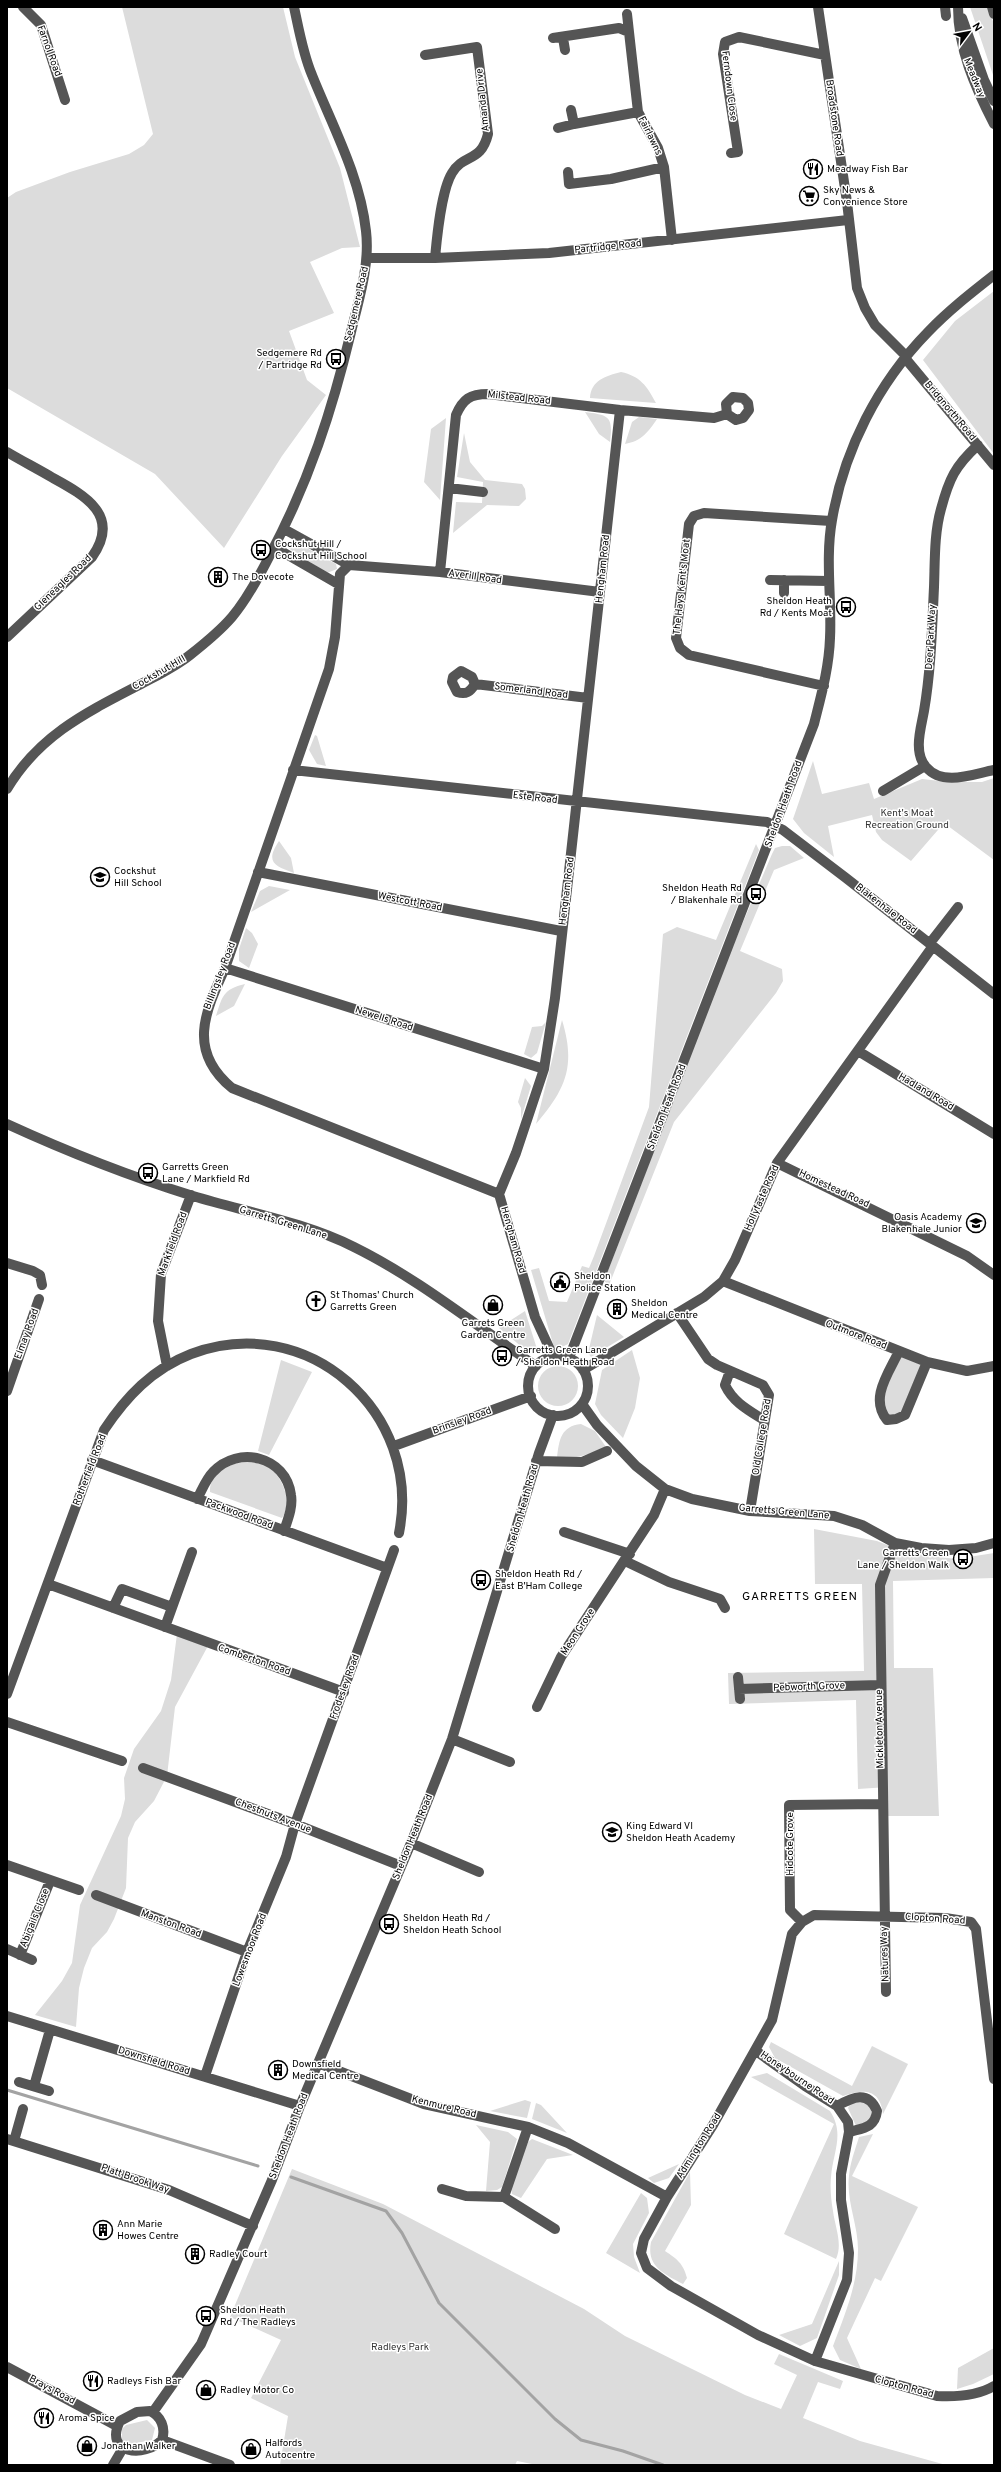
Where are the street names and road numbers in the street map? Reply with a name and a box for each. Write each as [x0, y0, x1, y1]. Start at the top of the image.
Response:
street label: Farnol Road [34, 24, 64, 78]
street label: Ferndown Close [718, 50, 740, 122]
street label: Meadway [960, 56, 988, 100]
street label: Amanda Drive [473, 68, 493, 132]
street label: Broadstone Road [822, 79, 846, 157]
street label: Fairlawns [635, 114, 665, 158]
street label: Partridge Road [574, 237, 642, 257]
street label: Sedgemere Road [342, 265, 372, 343]
street label: Bridgnorth Road [921, 378, 979, 444]
street label: Milstead Road [487, 388, 551, 408]
street label: Hengham Road [593, 534, 613, 604]
street label: The Hays Kent's Moat [670, 538, 694, 636]
street label: Gleneagles Road [31, 552, 95, 614]
street label: Averill Road [447, 567, 503, 587]
street label: Deer Park Way [923, 604, 939, 670]
street label: Cockshut Hill [130, 653, 188, 693]
street label: Somerland Road [493, 680, 569, 702]
street label: Sheldon Heath Road [762, 759, 806, 849]
street label: Este Road [512, 789, 558, 807]
street label: Hengham Road [556, 856, 578, 926]
street label: Blakenhale Road [852, 881, 920, 937]
street label: Westcott Road [377, 889, 443, 915]
street label: Billingsley Road [201, 940, 239, 1012]
street label: Newells Road [353, 1004, 415, 1034]
street label: Sheldon Heath Road [645, 1062, 689, 1152]
street label: Hadland Road [896, 1070, 956, 1114]
street label: Hollyfaste Road [742, 1163, 782, 1233]
street label: Homestead Road [797, 1167, 871, 1211]
street label: Garretts Green Lane [238, 1203, 328, 1243]
street label: Hengham Road [497, 1205, 529, 1275]
street label: Markfield Road [155, 1210, 191, 1278]
street label: Elmay Road [12, 1307, 42, 1361]
street label: Outmore Road [823, 1317, 889, 1353]
street label: Old College Road [750, 1398, 774, 1476]
street label: Brinsley Road [431, 1404, 493, 1438]
street label: Rotherfield Road [70, 1432, 110, 1508]
street label: Sheldon Heath Road [504, 1462, 542, 1554]
street label: Packwood Road [203, 1496, 275, 1532]
street label: Garretts Green Lane [738, 1502, 830, 1522]
street label: Meon Grove [558, 1606, 598, 1658]
street label: Comberton Road [216, 1641, 292, 1679]
street label: Frodesley Road [327, 1653, 363, 1721]
street label: Pebworth Grove [773, 1679, 845, 1695]
street label: Mickleton Avenue [873, 1689, 887, 1769]
street label: Sheldon Heath Road [390, 1792, 436, 1882]
street label: Chestnuts Avenue [233, 1796, 313, 1836]
street label: Hidcote Grove [784, 1812, 797, 1876]
street label: Abigails Close [17, 1887, 53, 1949]
street label: Manston Road [139, 1907, 203, 1941]
street label: Clopton Road [904, 1910, 966, 1928]
street label: Lowesmoor Road [230, 1912, 270, 1988]
street label: Natures Way [878, 1926, 892, 1982]
street label: Downsfield Road [116, 2044, 192, 2078]
street label: Honeybourne Road [758, 2048, 836, 2108]
street label: Sheldon Heath Road [267, 2091, 311, 2181]
street label: Kenmure Road [410, 2093, 478, 2121]
street label: Admington Road [674, 2111, 724, 2181]
street label: Platt Brook Way [99, 2161, 171, 2197]
street label: Brays Road [27, 2372, 77, 2408]
street label: Clopton Road [873, 2373, 935, 2401]

